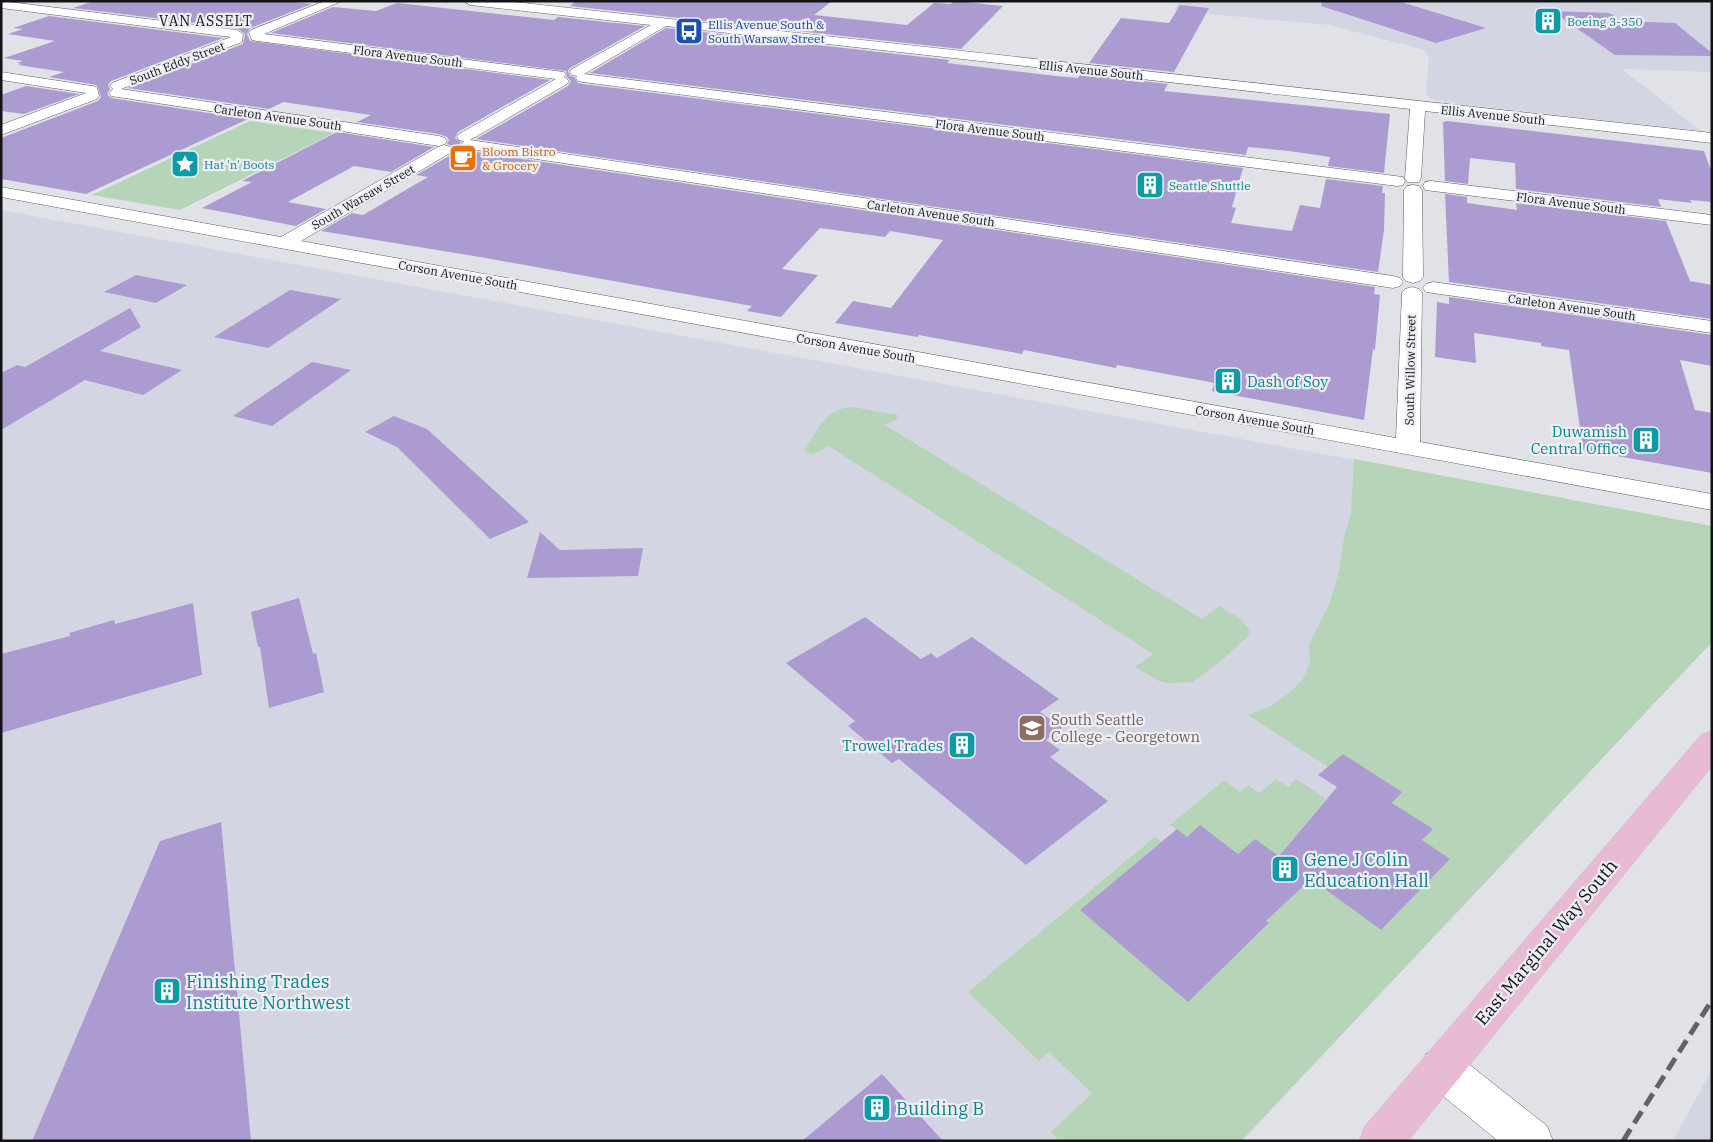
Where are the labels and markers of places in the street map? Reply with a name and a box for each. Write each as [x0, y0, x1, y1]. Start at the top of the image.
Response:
building icon: Boeing 3-350 [1533, 6, 1563, 36]
place label: Boeing 3-350 [1567, 14, 1643, 29]
bus stop icon: Ellis Avenue South & South Warsaw Street [674, 16, 704, 46]
place label: Ellis Avenue South & South Warsaw Street [708, 17, 825, 46]
cafe icon: Bloom Bistro & Grocery [448, 143, 478, 173]
place label: Bloom Bistro & Grocery [482, 144, 556, 173]
place icon: Hat 'n' Boots [170, 149, 200, 179]
place label: Hat 'n' Boots [204, 157, 275, 172]
building icon: Seattle Shuttle [1135, 170, 1165, 200]
place label: Seattle Shuttle [1169, 178, 1251, 193]
building icon: Dash of Soy [1213, 366, 1243, 396]
place label: Dash of Soy [1247, 372, 1328, 391]
place label: Duwamish Central Office [1531, 422, 1627, 458]
building icon: Duwamish Central Office [1631, 425, 1661, 455]
place label: South Seattle College - Georgetown [1051, 710, 1200, 746]
school or university icon: South Seattle College - Georgetown [1017, 713, 1047, 743]
building icon: Trowel Trades [947, 730, 977, 760]
place label: Trowel Trades [842, 736, 943, 755]
place label: Gene J Colin Education Hall [1304, 848, 1429, 892]
building icon: Gene J Colin Education Hall [1270, 854, 1300, 884]
place label: Finishing Trades Institute Northwest [186, 970, 350, 1014]
building icon: Finishing Trades Institute Northwest [152, 976, 182, 1006]
building icon: Building B [862, 1093, 892, 1123]
place label: Building B [896, 1097, 984, 1120]

